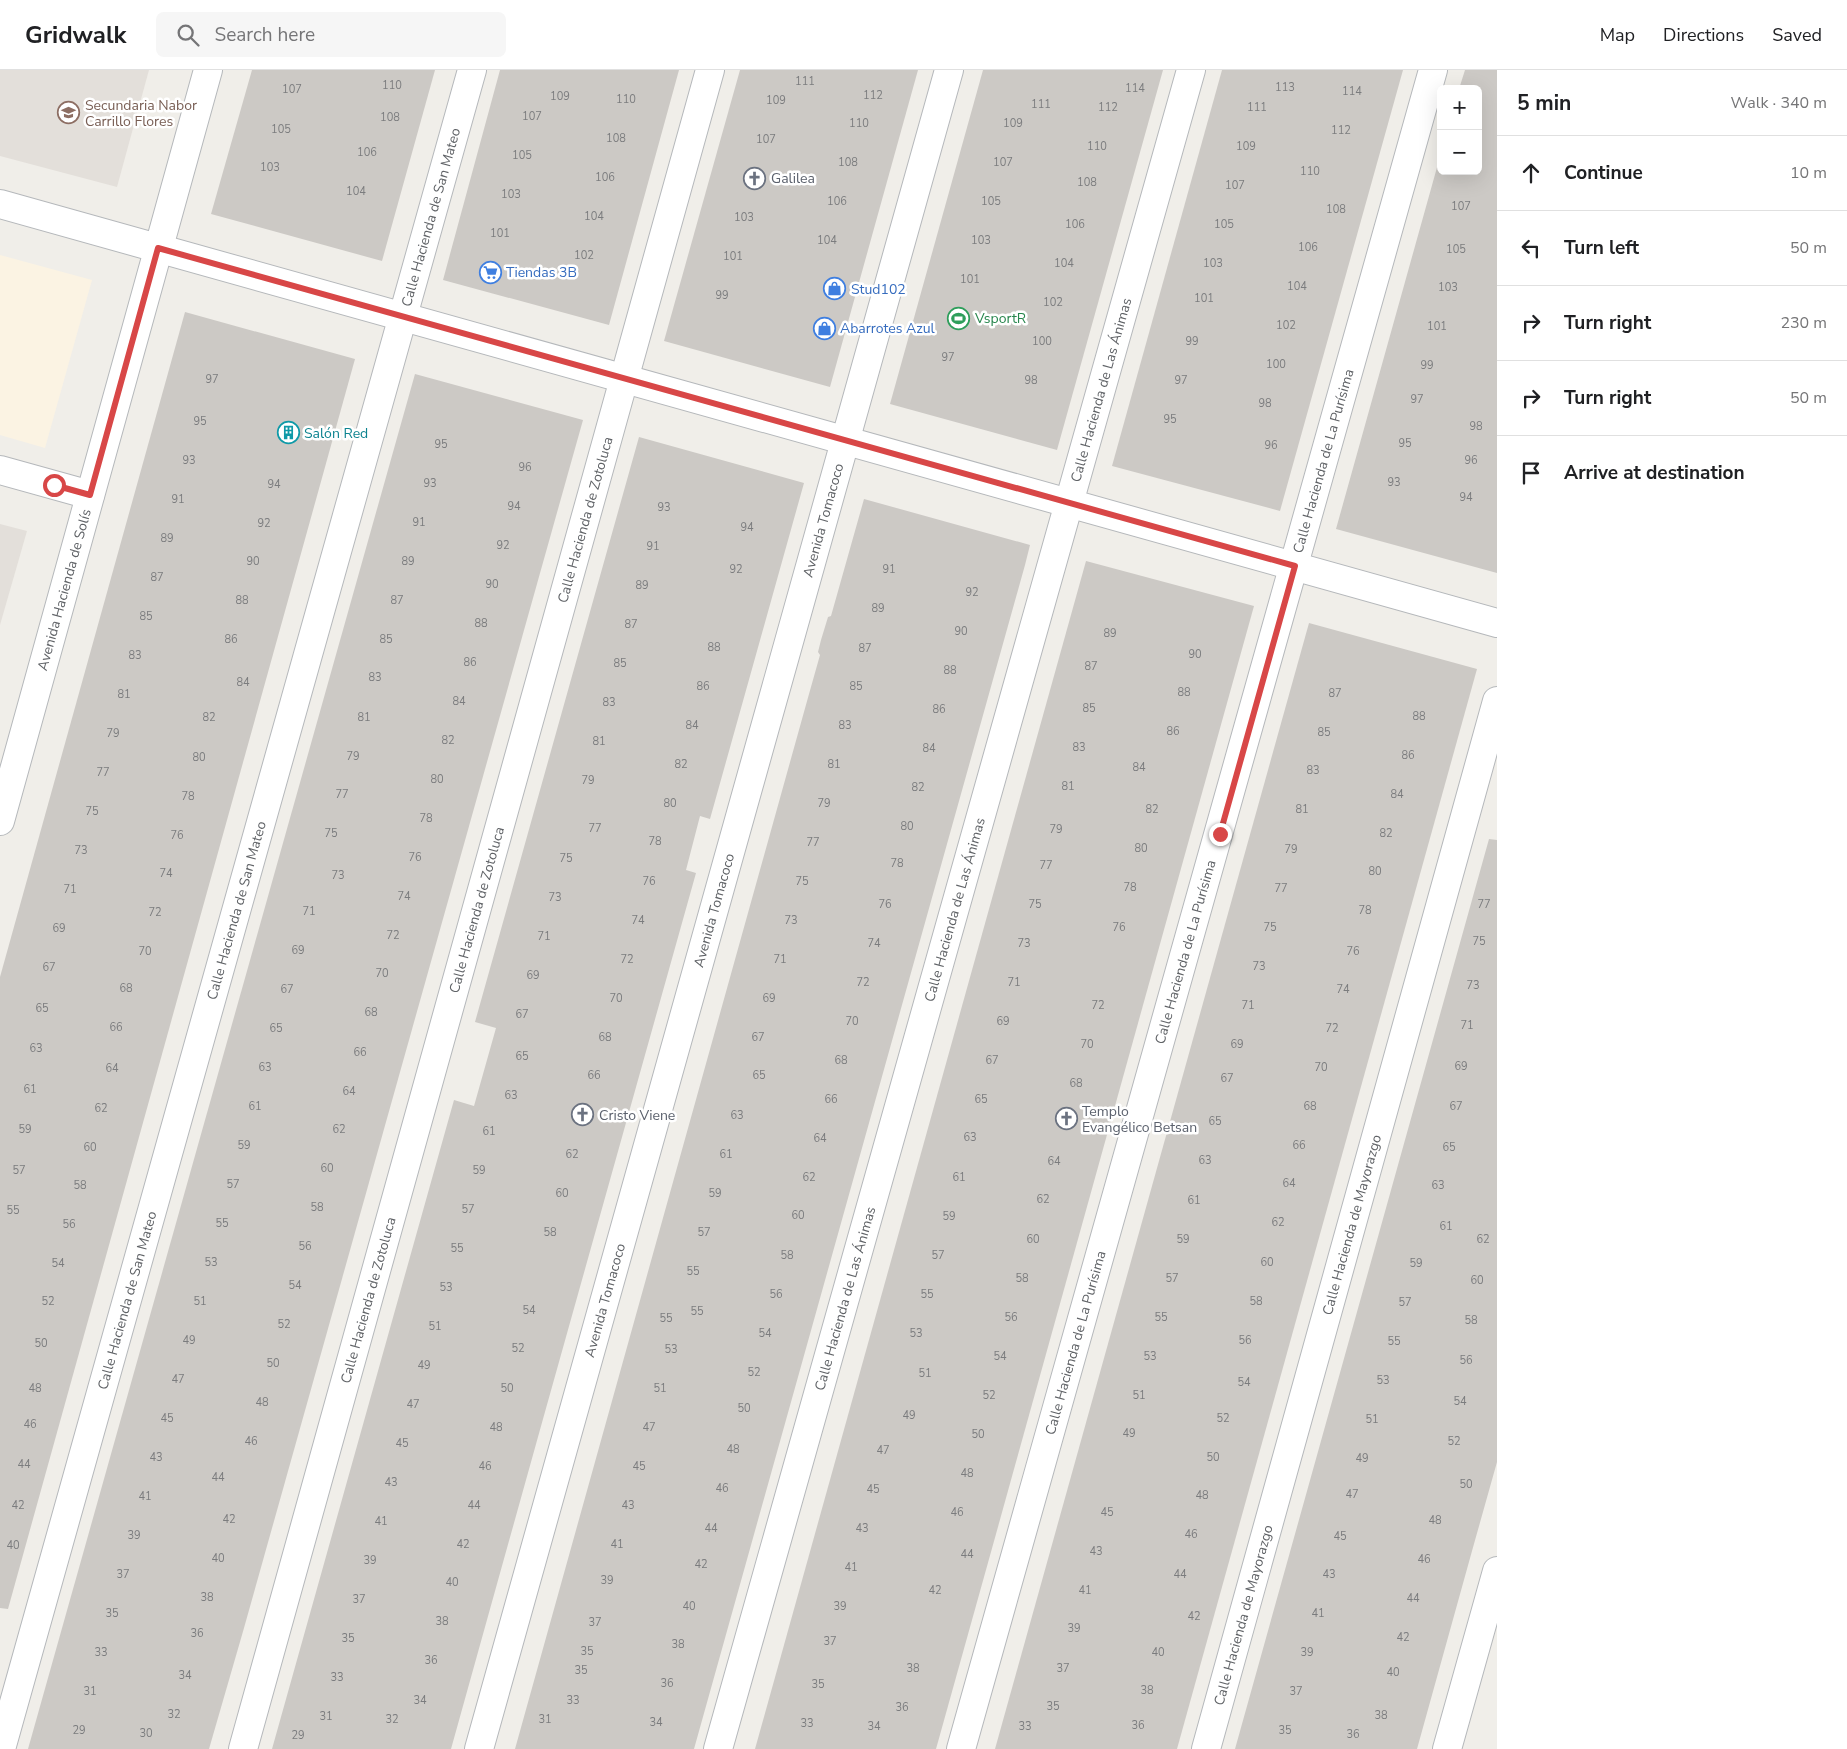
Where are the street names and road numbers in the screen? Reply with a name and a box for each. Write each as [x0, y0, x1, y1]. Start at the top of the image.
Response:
street label: Calle Hacienda de San Mateo [397, 125, 465, 309]
street label: Calle Hacienda de Las Ánimas [1066, 295, 1136, 484]
street label: Calle Hacienda de La Purísima [1288, 367, 1358, 555]
street label: Calle Hacienda de Zotoluca [553, 434, 617, 605]
street label: Avenida Tomacoco [798, 461, 848, 579]
street label: Avenida Hacienda de Solís [33, 506, 96, 673]
street label: Calle Hacienda de Las Ánimas [919, 815, 989, 1004]
street label: Calle Hacienda de San Mateo [202, 819, 270, 1002]
street label: Calle Hacienda de Zotoluca [444, 825, 509, 995]
street label: Avenida Tomacoco [689, 851, 739, 969]
street label: Calle Hacienda de La Purísima [1150, 858, 1220, 1046]
street label: Calle Hacienda de Mayorazgo [1317, 1132, 1386, 1317]
street label: Calle Hacienda de Las Ánimas [810, 1204, 880, 1393]
street label: Calle Hacienda de San Mateo [93, 1209, 161, 1392]
street label: Calle Hacienda de Zotoluca [336, 1215, 400, 1385]
street label: Avenida Tomacoco [580, 1241, 630, 1359]
street label: Calle Hacienda de La Purísima [1040, 1248, 1110, 1437]
street label: Calle Hacienda de Mayorazgo [1209, 1522, 1277, 1707]

